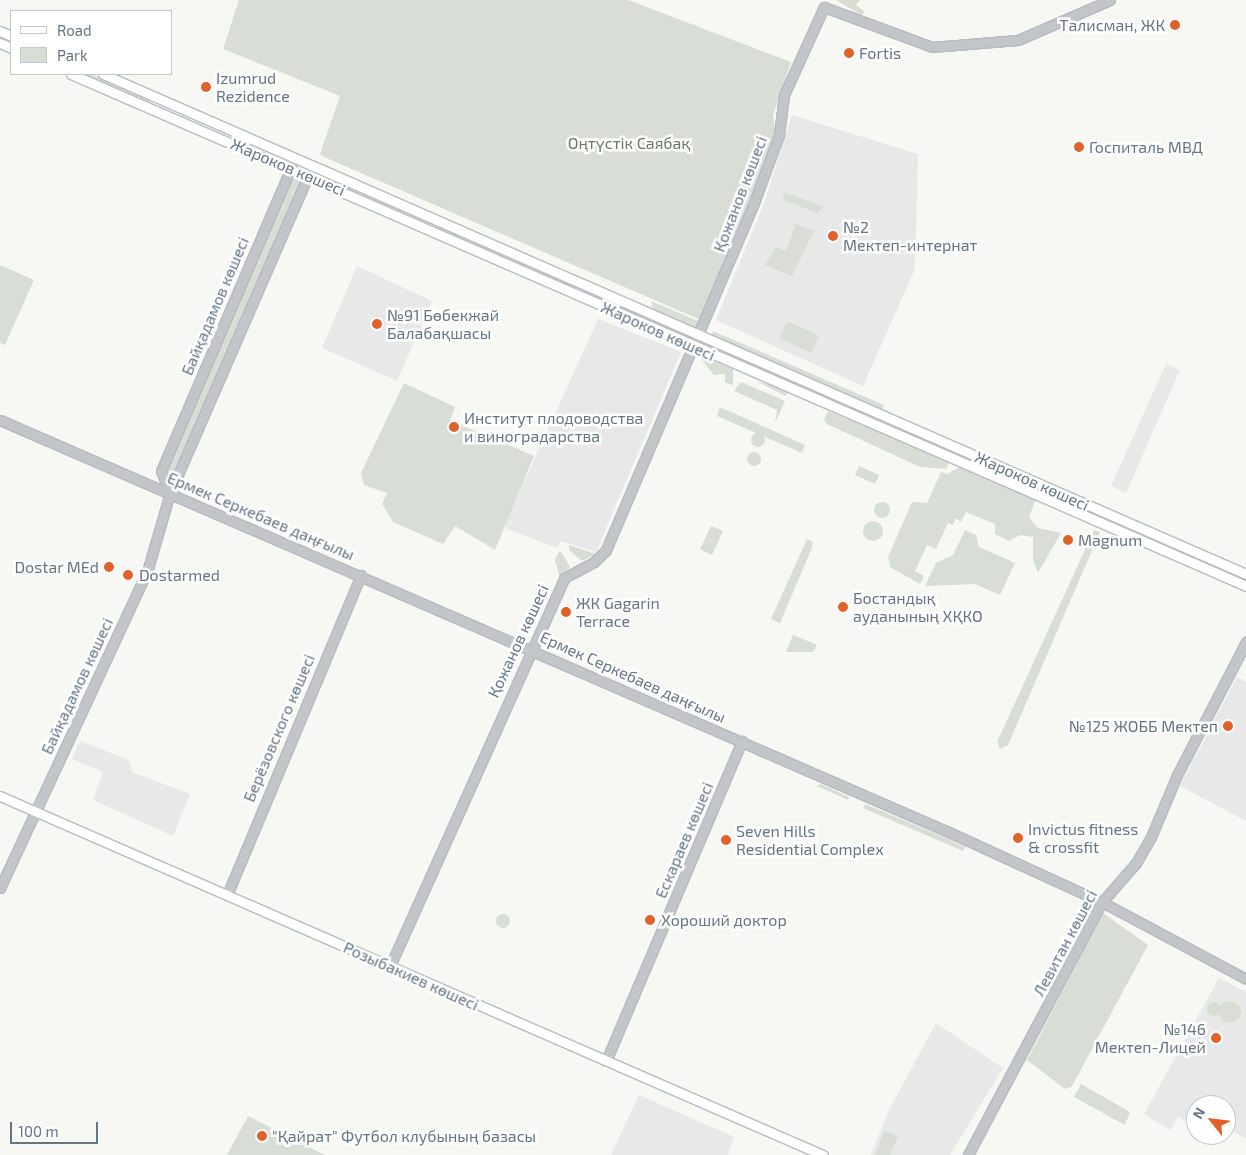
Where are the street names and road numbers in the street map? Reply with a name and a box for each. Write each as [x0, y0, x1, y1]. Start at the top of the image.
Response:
street label: Қожанов көшесі [709, 133, 771, 255]
street label: Жароков көшесі [228, 134, 348, 200]
street label: Байқадамов көшесі [177, 234, 253, 378]
street label: Жароков көшесі [598, 297, 718, 365]
street label: Жароков көшесі [972, 447, 1092, 515]
street label: Ермек Серкебаев даңғылы [165, 468, 357, 564]
street label: Қожанов көшесі [483, 581, 553, 701]
street label: Байқадамов көшесі [37, 615, 117, 757]
street label: Ермек Серкебаев даңғылы [537, 627, 729, 727]
street label: Берёзовского көшесі [239, 651, 319, 805]
street label: Ескараев көшесі [651, 779, 717, 901]
street label: Левитан көшесі [1029, 886, 1101, 1000]
street label: Розыбакиев көшесі [340, 938, 482, 1014]

